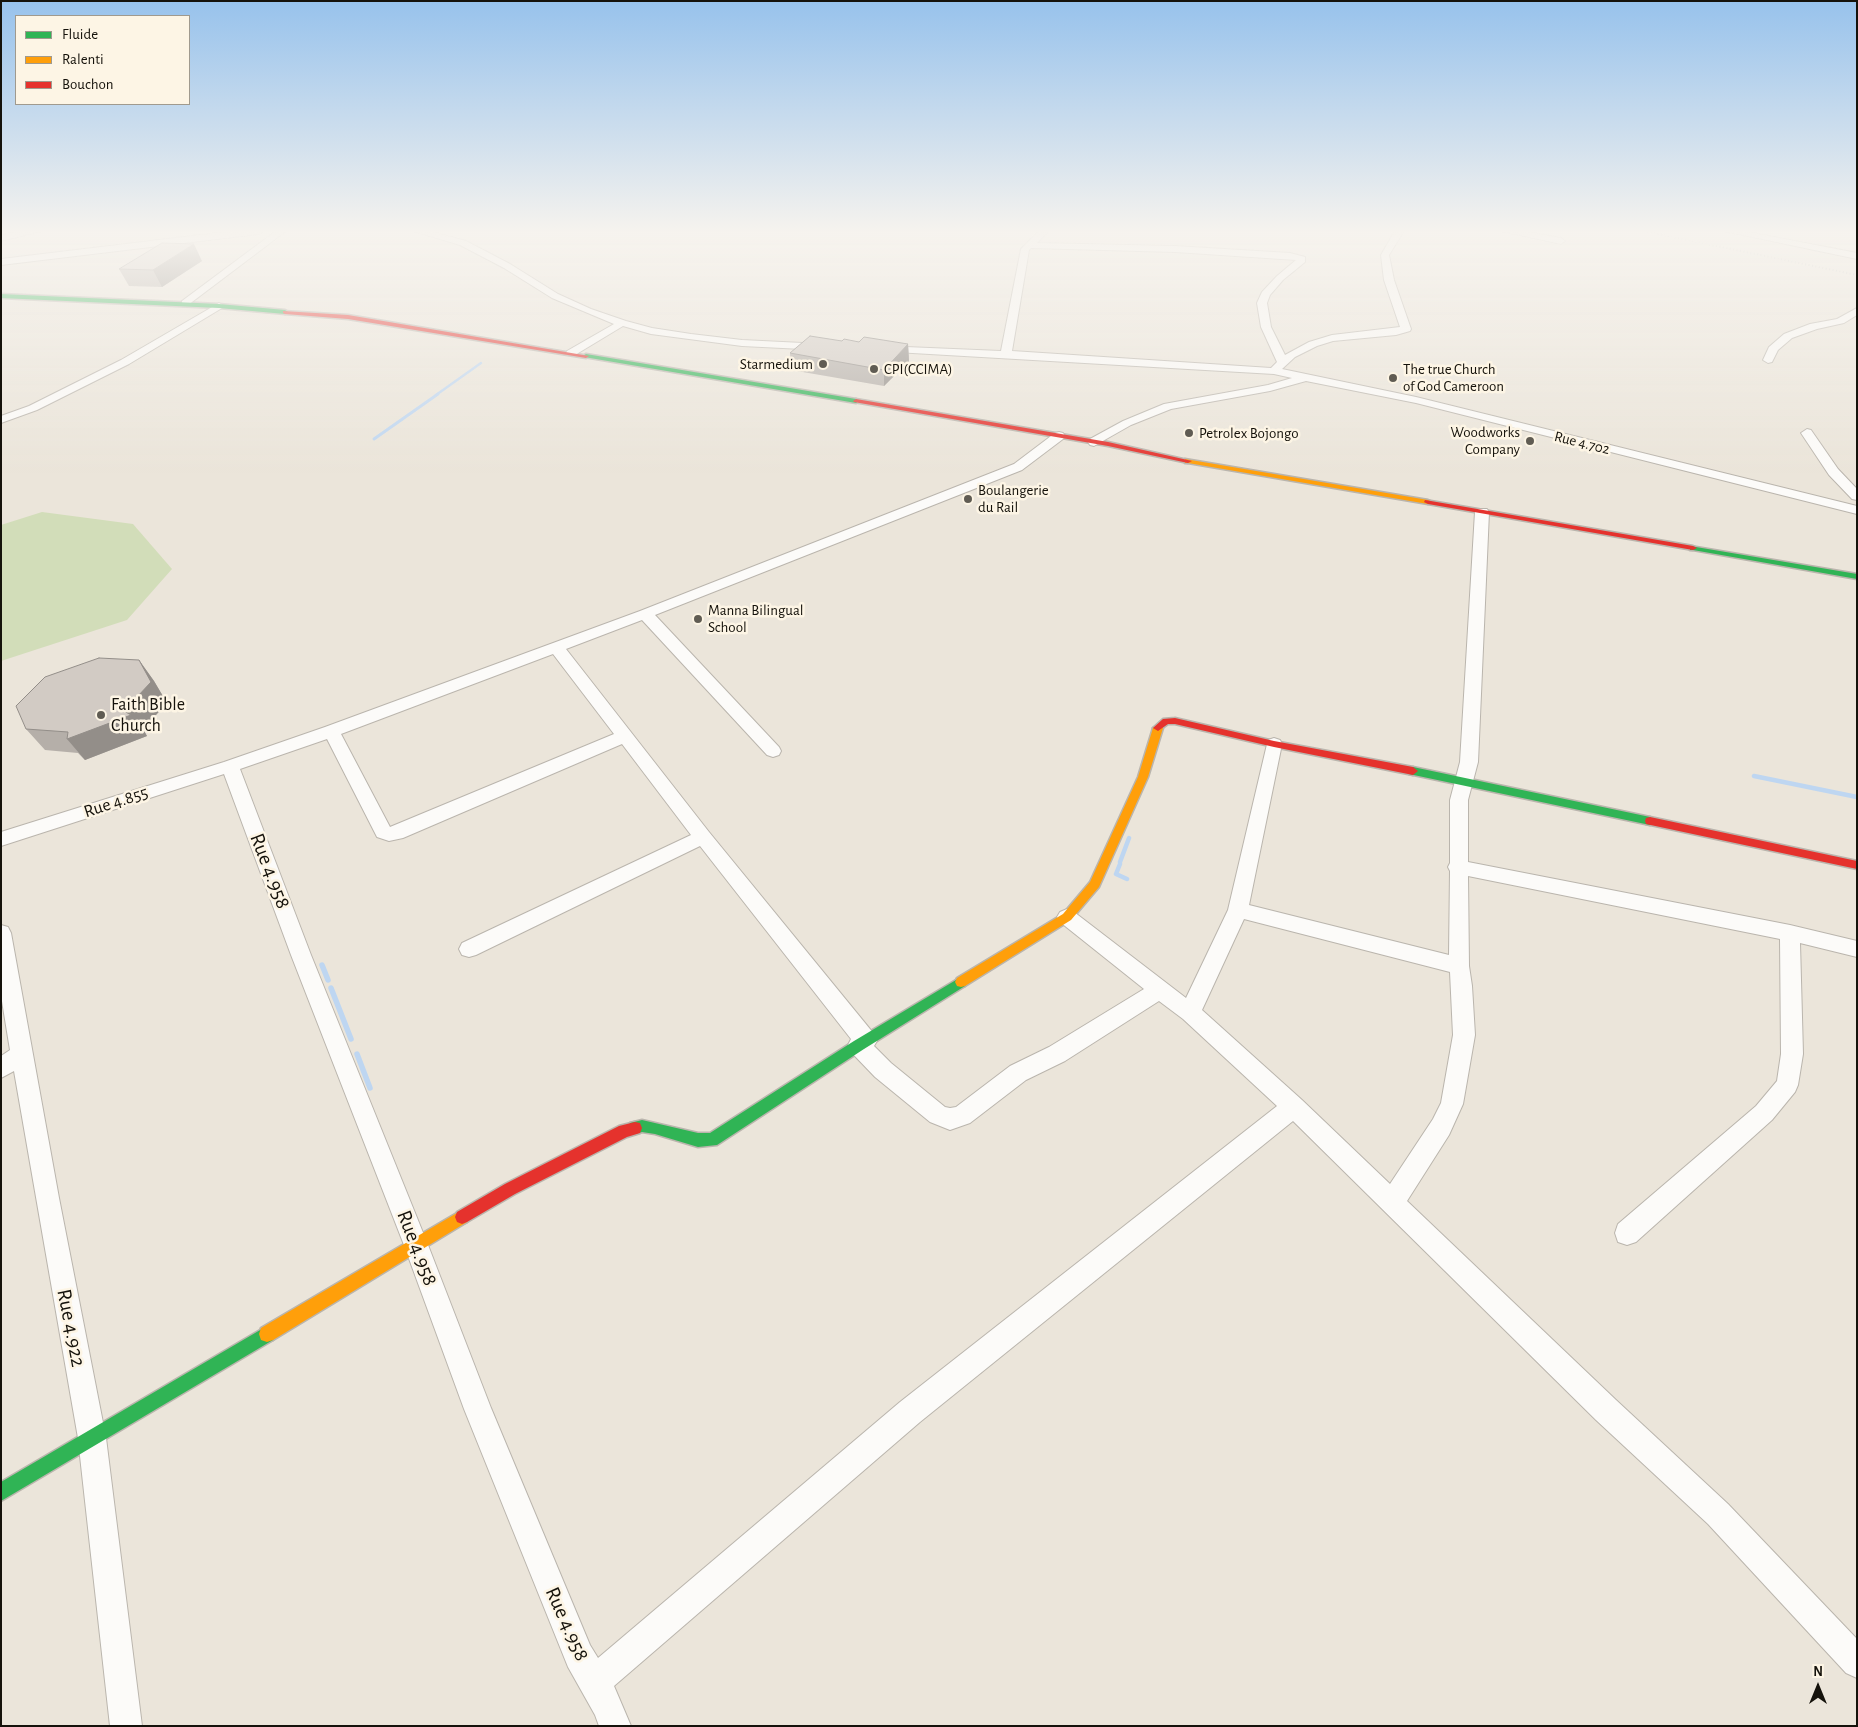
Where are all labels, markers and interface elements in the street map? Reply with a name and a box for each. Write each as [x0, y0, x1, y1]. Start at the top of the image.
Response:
legend [15, 15, 190, 105]
text: Fluide [62, 27, 98, 42]
text: Ralenti [62, 52, 104, 67]
text: Bouchon [62, 77, 113, 92]
place label: Starmedium [740, 355, 813, 373]
marker: Starmedium [817, 358, 829, 370]
place label: CPI(CCIMA) [884, 360, 953, 378]
place label: The true Church of God Cameroon [1403, 360, 1504, 395]
marker: CPI(CCIMA) [868, 363, 880, 375]
marker: The true Church of God Cameroon [1387, 372, 1399, 384]
place label: Woodworks Company [1450, 423, 1520, 458]
place label: Petrolex Bojongo [1199, 424, 1299, 442]
marker: Petrolex Bojongo [1183, 427, 1195, 439]
street label: Rue 4.702 [1552, 427, 1612, 459]
marker: Woodworks Company [1524, 435, 1536, 447]
place label: Boulangerie du Rail [978, 481, 1049, 516]
marker: Boulangerie du Rail [962, 493, 974, 505]
place label: Manna Bilingual School [708, 601, 804, 636]
marker: Manna Bilingual School [692, 613, 704, 625]
place label: Faith Bible Church [111, 694, 185, 736]
marker: Faith Bible Church [95, 709, 107, 721]
street label: Rue 4.855 [81, 781, 151, 823]
street label: Rue 4.958 [244, 830, 296, 912]
street label: Rue 4.958 [391, 1207, 443, 1289]
street label: Rue 4.922 [51, 1287, 91, 1369]
street label: Rue 4.958 [540, 1583, 594, 1665]
north arrow [1793, 1662, 1843, 1712]
text: N [1813, 1665, 1823, 1679]

